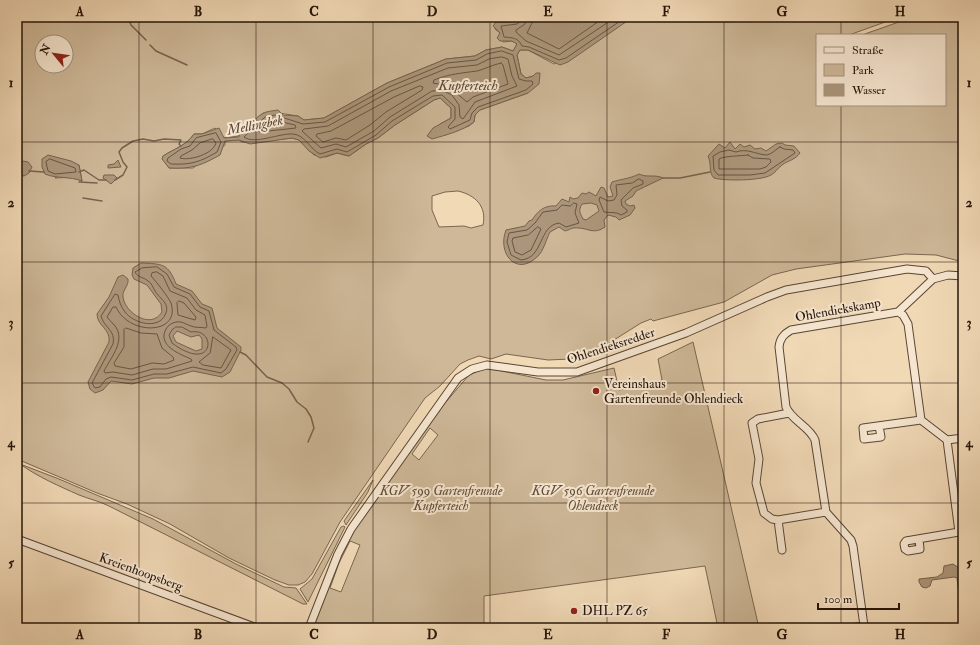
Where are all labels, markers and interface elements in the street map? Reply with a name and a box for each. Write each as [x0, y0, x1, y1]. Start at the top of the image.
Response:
text: A [75, 4, 85, 20]
text: B [194, 4, 202, 20]
text: C [309, 4, 319, 20]
text: D [427, 4, 438, 20]
text: E [543, 4, 553, 20]
text: F [662, 4, 671, 20]
text: G [777, 4, 788, 20]
text: H [895, 4, 906, 20]
north arrow [34, 34, 74, 74]
legend [816, 34, 946, 106]
text: N [37, 41, 54, 58]
text: Straße [852, 43, 883, 58]
text: Park [852, 63, 874, 78]
text: 1 [9, 75, 14, 91]
text: 1 [967, 75, 972, 91]
water label: Kupferteich [437, 77, 498, 94]
text: Wasser [851, 83, 886, 98]
water label: Mellingbek [225, 111, 285, 139]
text: 2 [8, 195, 15, 211]
text: 2 [966, 195, 973, 211]
street label: Ohlendiekskamp [794, 295, 883, 326]
text: 3 [9, 315, 14, 331]
text: 3 [967, 315, 972, 331]
street label: Ohlendieksredder [565, 324, 657, 368]
place label: Vereinshaus Gartenfreunde Ohlendieck [604, 376, 744, 407]
marker: Vereinshaus Gartenfreunde Ohlendieck [591, 386, 601, 396]
text: 4 [6, 435, 15, 451]
text: 4 [964, 435, 973, 451]
park label: KGV 599 Gartenfreunde Kupferteich [379, 483, 503, 514]
park label: KGV 596 Gartenfreunde Ohlendieck [531, 483, 655, 514]
street label: Kreienhoopsberg [96, 549, 186, 596]
text: 5 [8, 555, 14, 571]
text: 5 [966, 555, 972, 571]
scale bar [818, 585, 899, 611]
text: 100 m [824, 592, 853, 607]
place label: DHL PZ 65 [582, 603, 648, 619]
marker: DHL PZ 65 [569, 606, 579, 616]
text: A [75, 627, 85, 643]
text: B [194, 627, 202, 643]
text: C [309, 627, 319, 643]
text: D [427, 627, 438, 643]
text: E [543, 627, 553, 643]
text: F [662, 627, 671, 643]
text: G [777, 627, 788, 643]
text: H [895, 627, 906, 643]

